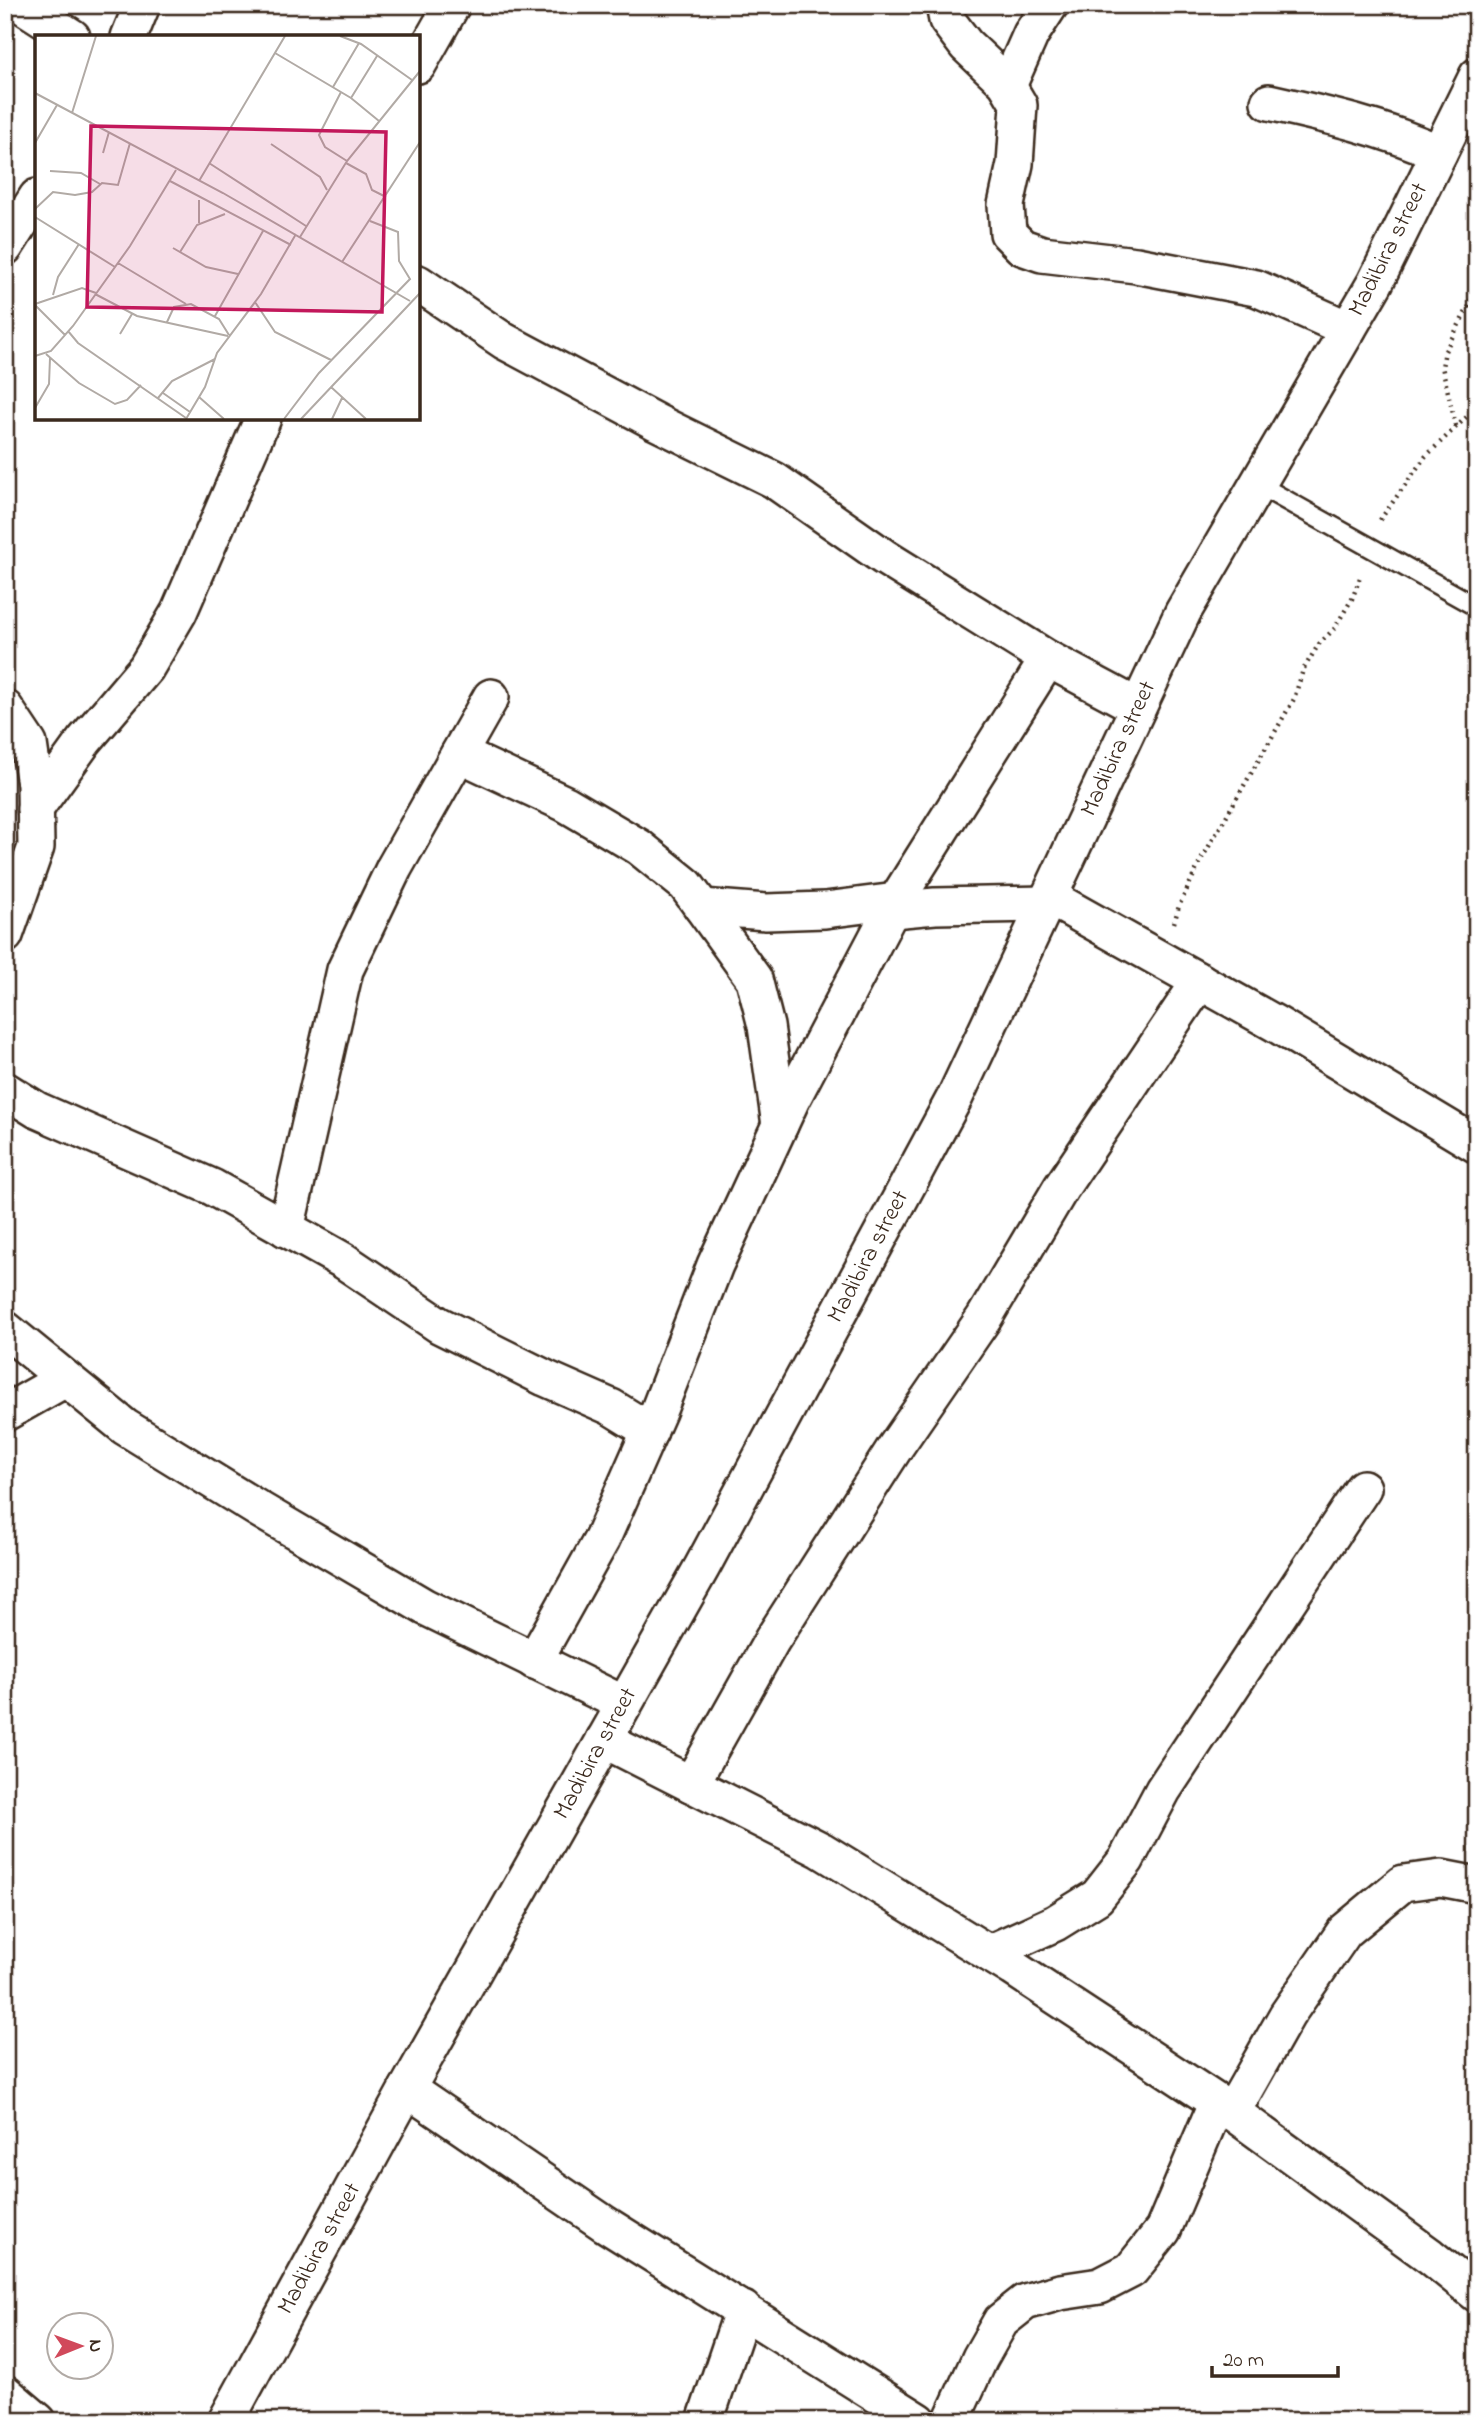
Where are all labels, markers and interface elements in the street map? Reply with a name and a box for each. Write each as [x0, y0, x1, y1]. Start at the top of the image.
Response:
inset map [35, 35, 420, 420]
street label: Madibira street [1340, 177, 1438, 323]
street label: Madibira street [1072, 675, 1166, 823]
street label: Madibira street [819, 1184, 919, 1330]
street label: Madibira street [545, 1682, 647, 1826]
street label: Madibira street [269, 2177, 371, 2321]
north arrow [46, 2310, 116, 2380]
scale bar [1212, 2335, 1338, 2379]
text: N [81, 2339, 108, 2353]
text: 20 m [1223, 2346, 1264, 2376]

